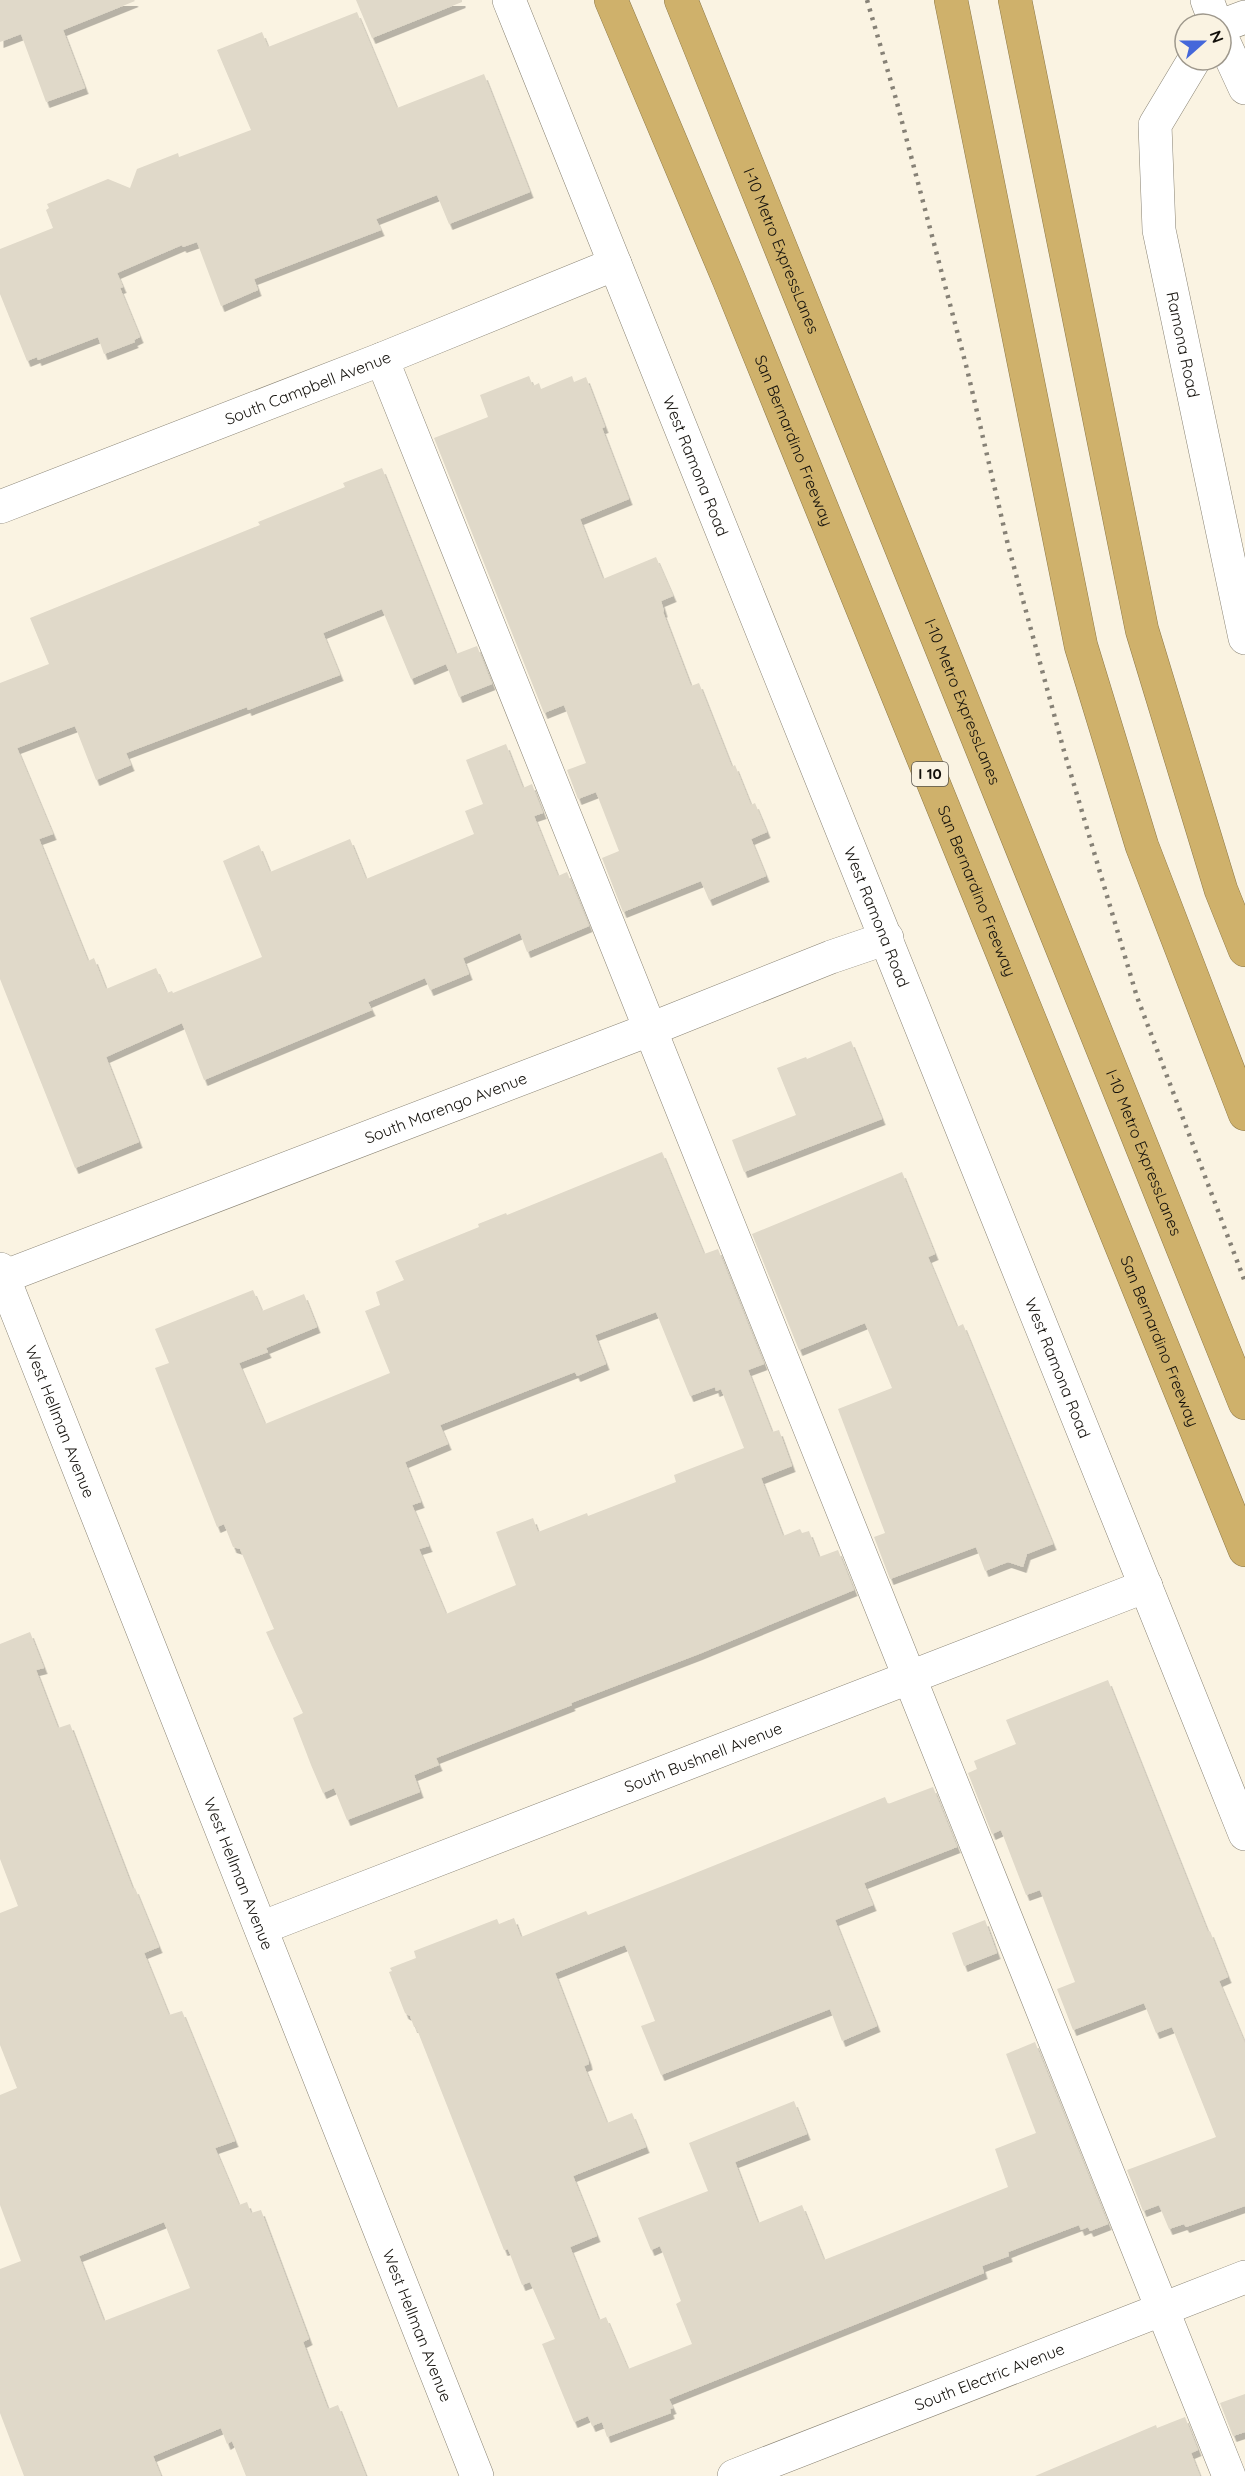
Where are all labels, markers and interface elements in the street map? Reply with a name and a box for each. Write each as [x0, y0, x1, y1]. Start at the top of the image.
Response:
north arrow [1173, 12, 1233, 72]
text: N [1206, 28, 1228, 46]
street label: I-10 Metro ExpressLanes [739, 164, 824, 337]
street label: Ramona Road [1162, 290, 1204, 399]
street label: South Campbell Avenue [222, 347, 394, 429]
street label: San Bernardino Freeway [750, 352, 838, 529]
street label: West Ramona Road [659, 393, 733, 539]
street label: I-10 Metro ExpressLanes [921, 615, 1005, 787]
road number: I 10 [912, 762, 948, 786]
street label: San Bernardino Freeway [933, 802, 1021, 979]
street label: West Ramona Road [840, 844, 914, 990]
street label: I-10 Metro ExpressLanes [1102, 1066, 1187, 1238]
street label: South Marengo Avenue [362, 1067, 530, 1148]
street label: San Bernardino Freeway [1116, 1252, 1204, 1429]
street label: West Ramona Road [1021, 1295, 1095, 1441]
street label: West Hellman Avenue [21, 1342, 99, 1501]
street label: South Bushnell Avenue [621, 1718, 785, 1797]
street label: West Hellman Avenue [200, 1794, 278, 1953]
street label: West Hellman Avenue [378, 2246, 457, 2405]
street label: South Electric Avenue [912, 2338, 1067, 2415]

